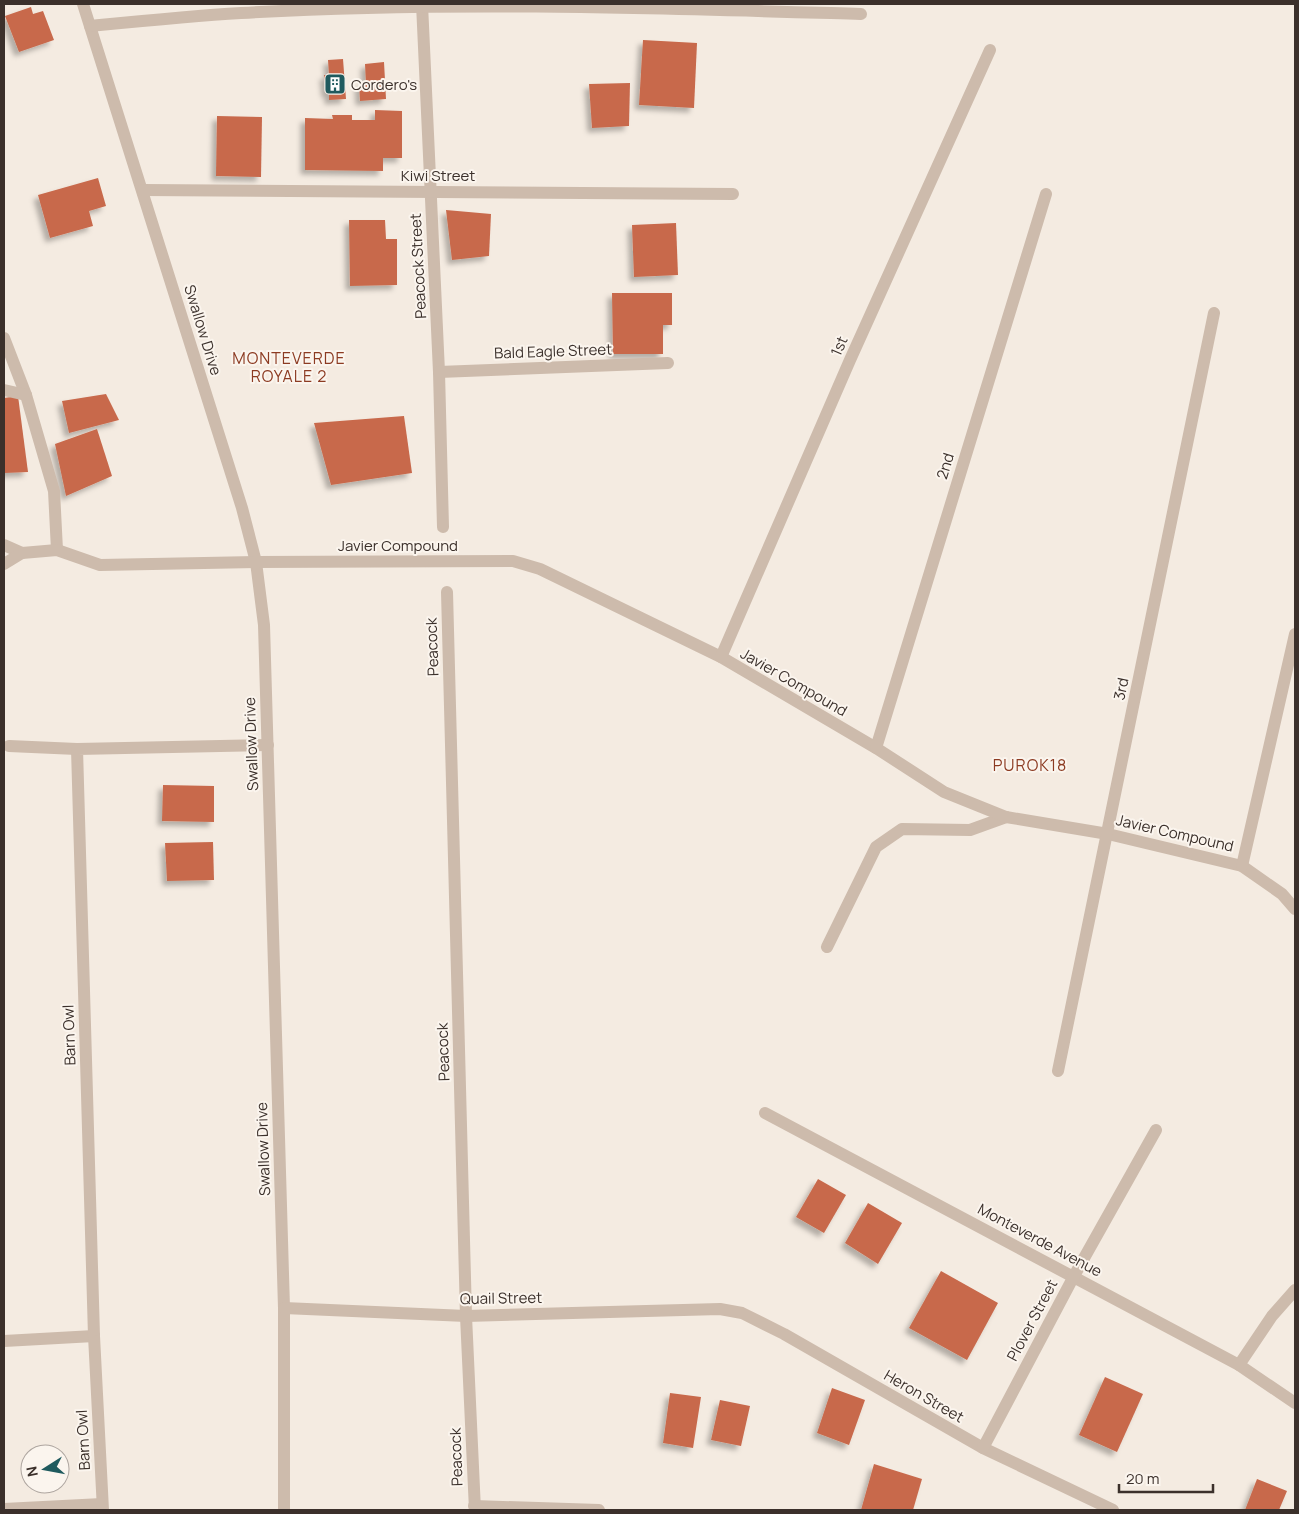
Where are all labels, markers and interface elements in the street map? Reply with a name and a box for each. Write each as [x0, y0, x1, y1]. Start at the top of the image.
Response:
building icon: Cordero's [323, 72, 347, 96]
place label: Cordero's [351, 74, 417, 95]
street label: Kiwi Street [401, 165, 475, 186]
street label: Peacock Street [405, 213, 431, 319]
street label: Swallow Drive [179, 282, 227, 378]
street label: 1st [825, 333, 853, 359]
street label: Bald Eagle Street [494, 338, 612, 364]
district label: MONTEVERDE ROYALE 2 [232, 347, 346, 387]
street label: 2nd [931, 450, 959, 482]
street label: Javier Compound [338, 535, 458, 556]
street label: Peacock [420, 617, 444, 677]
street label: Javier Compound [737, 643, 851, 721]
street label: 3rd [1108, 676, 1134, 702]
street label: Swallow Drive [239, 697, 263, 791]
district label: PUROK18 [993, 754, 1067, 776]
street label: Javier Compound [1114, 809, 1236, 857]
street label: Barn Owl [57, 1004, 81, 1066]
street label: Peacock [431, 1022, 455, 1082]
street label: Swallow Drive [251, 1102, 275, 1196]
street label: Monteverde Avenue [974, 1198, 1106, 1282]
street label: Plover Street [1002, 1275, 1062, 1365]
street label: Quail Street [460, 1287, 542, 1309]
street label: Heron Street [880, 1365, 968, 1427]
street label: Barn Owl [71, 1409, 95, 1471]
street label: Peacock [444, 1427, 468, 1487]
north arrow [20, 1444, 70, 1494]
scale bar [1119, 1462, 1213, 1494]
text: N [21, 1465, 42, 1478]
text: 20 m [1126, 1468, 1159, 1489]

